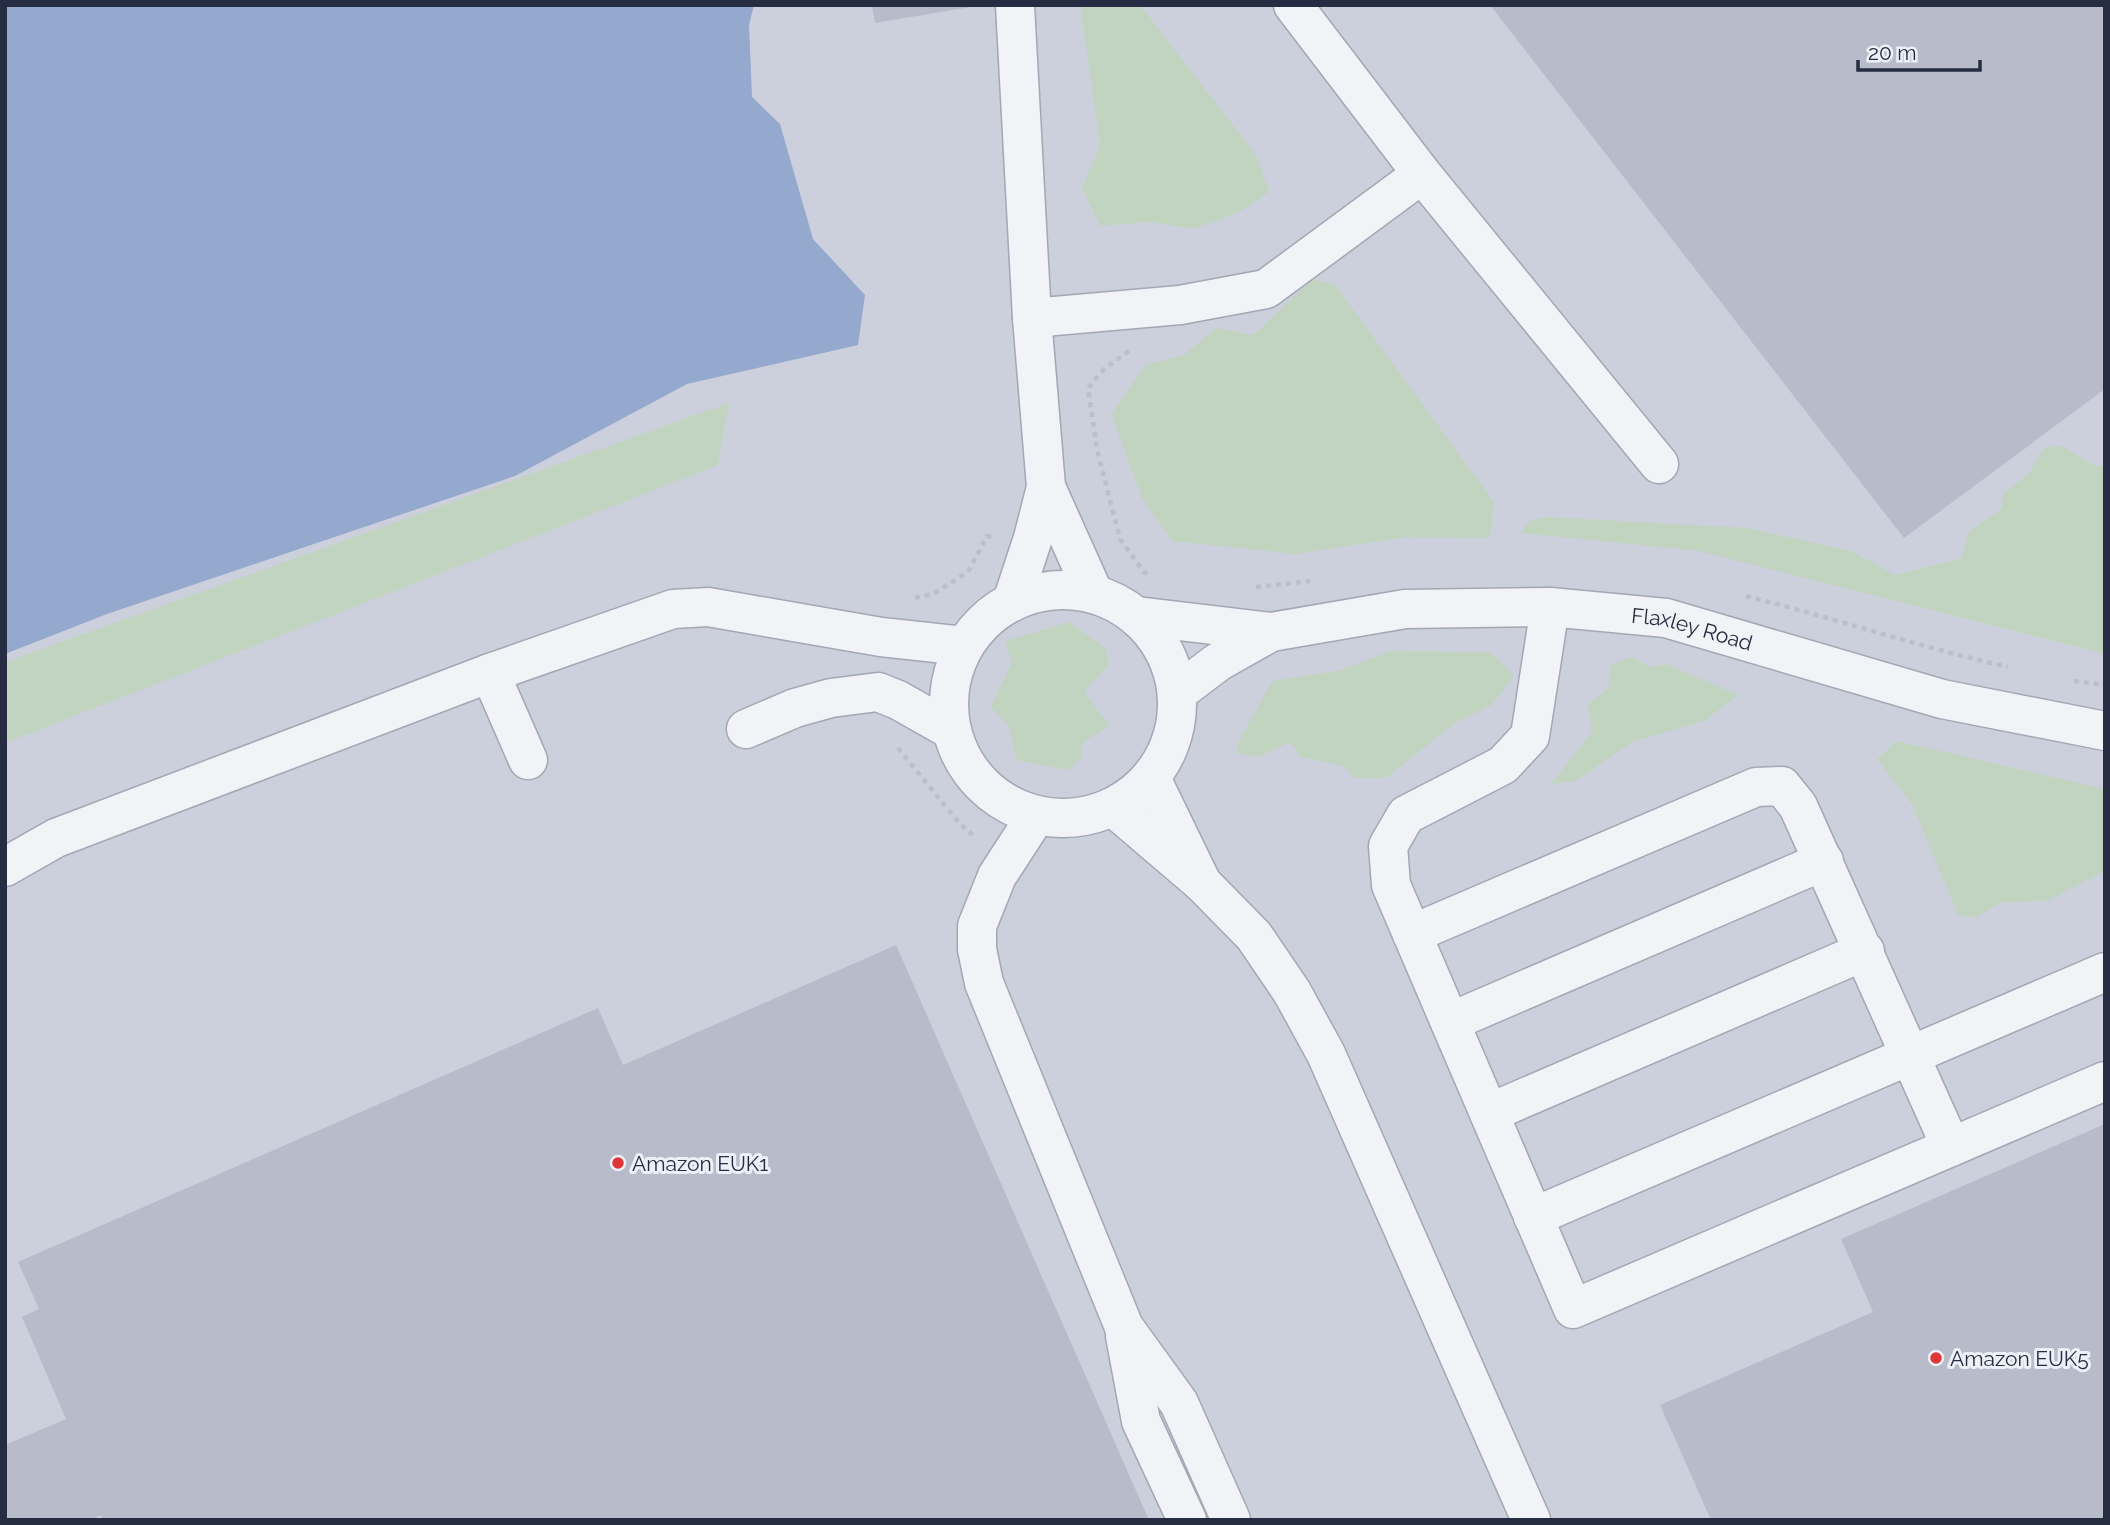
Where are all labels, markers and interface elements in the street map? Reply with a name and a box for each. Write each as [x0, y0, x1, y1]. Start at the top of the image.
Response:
scale bar [1858, 28, 1980, 72]
text: 20 m [1868, 40, 1916, 65]
street label: Flaxley Road [1630, 602, 1756, 655]
place label: Amazon EUK1 [632, 1151, 768, 1176]
marker: Amazon EUK1 [610, 1155, 626, 1171]
place label: Amazon EUK5 [1950, 1346, 2089, 1371]
marker: Amazon EUK5 [1928, 1350, 1944, 1366]

